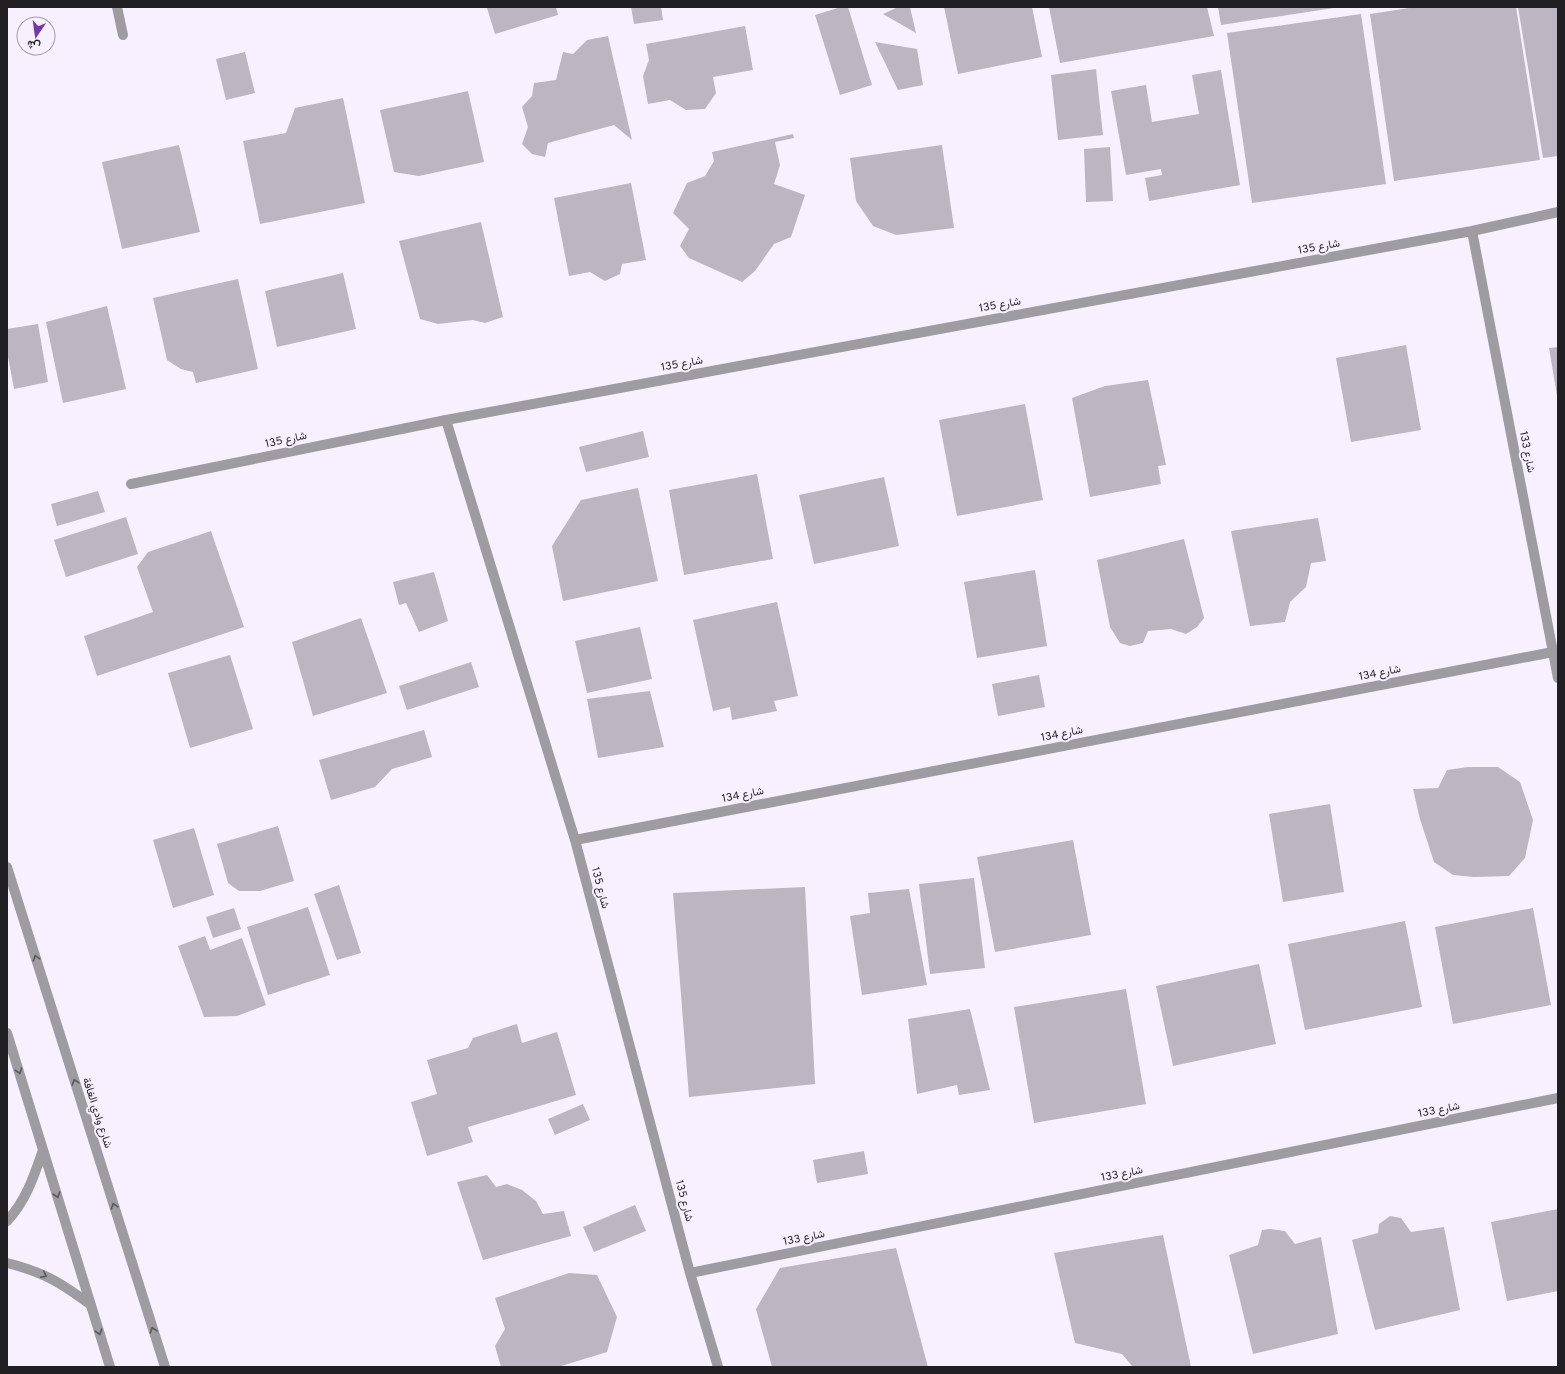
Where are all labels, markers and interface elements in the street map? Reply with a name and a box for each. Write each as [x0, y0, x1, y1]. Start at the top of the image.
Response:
north arrow [16, 16, 56, 56]
text: ش [26, 36, 42, 53]
street label: شارع 135 [1297, 236, 1341, 258]
street label: شارع 135 [978, 294, 1022, 316]
street label: شارع 135 [660, 353, 704, 375]
street label: شارع 135 [264, 429, 308, 451]
street label: شارع 133 [1516, 430, 1538, 474]
street label: شارع 134 [1358, 662, 1402, 684]
street label: شارع 134 [1040, 723, 1084, 745]
street label: شارع 134 [721, 784, 765, 806]
street label: شارع 135 [588, 866, 612, 911]
one-way arrow [32, 955, 41, 962]
one-way arrow [14, 1067, 22, 1074]
street label: شارع وادي الغافة [77, 1076, 115, 1151]
one-way arrow [71, 1079, 80, 1086]
street label: شارع 133 [1417, 1099, 1461, 1121]
street label: شارع 133 [1100, 1163, 1144, 1185]
street label: شارع 135 [672, 1179, 696, 1224]
one-way arrow [52, 1191, 61, 1198]
one-way arrow [110, 1203, 119, 1210]
street label: شارع 133 [782, 1227, 826, 1249]
one-way arrow [40, 1270, 47, 1278]
one-way arrow [149, 1326, 158, 1333]
one-way arrow [94, 1329, 103, 1336]

